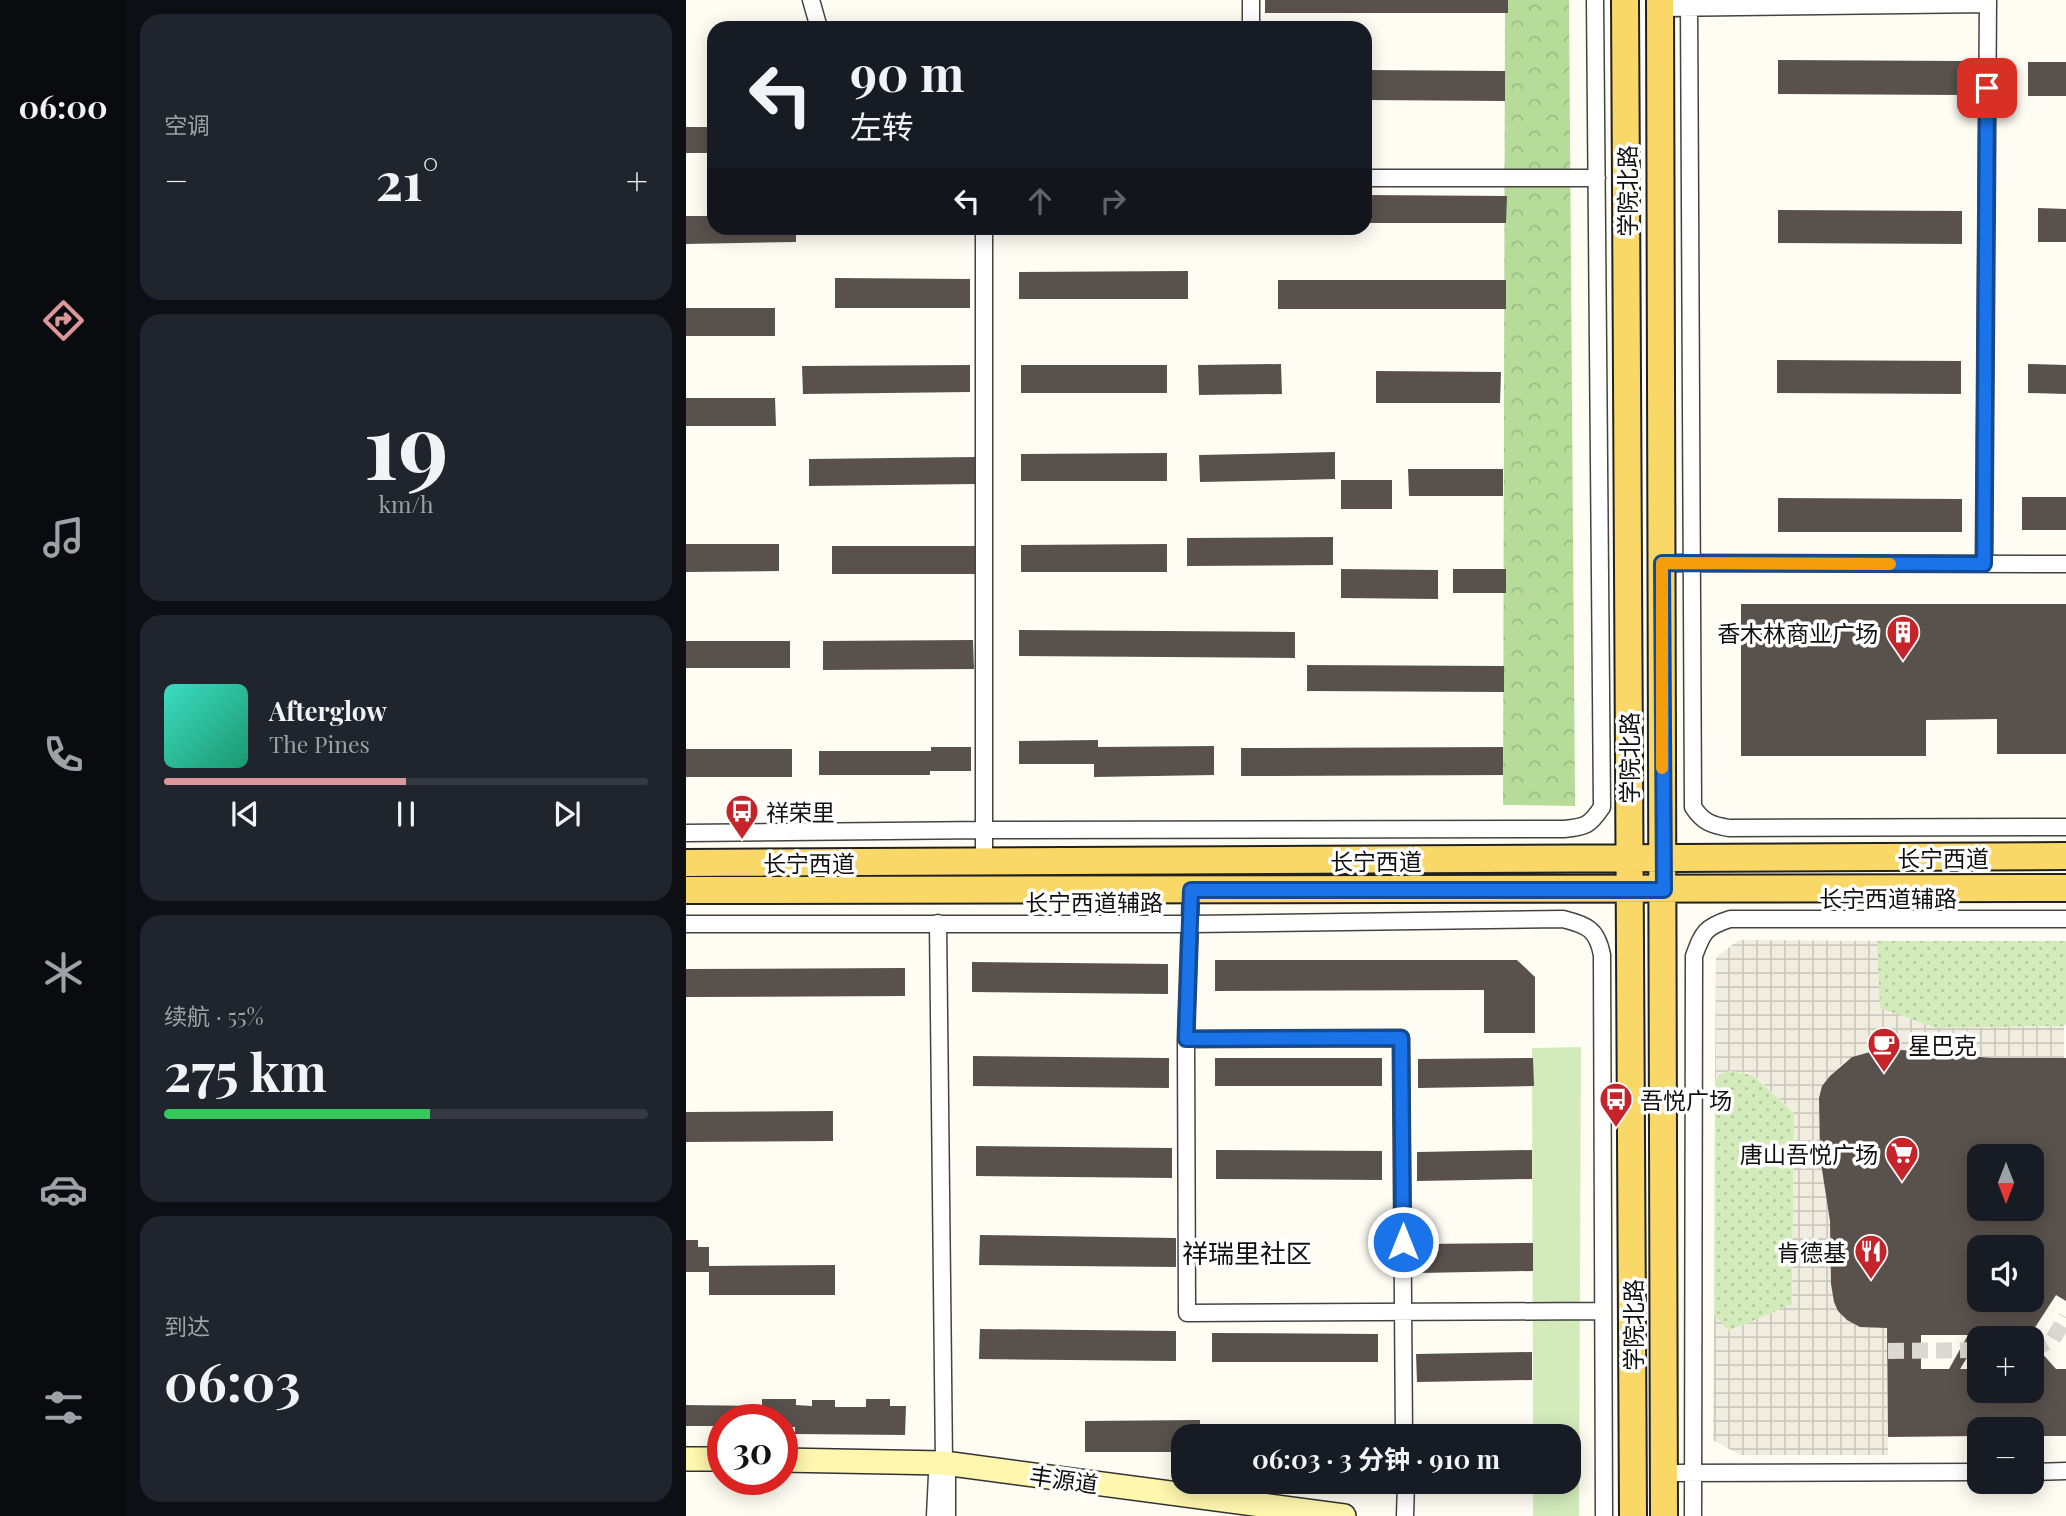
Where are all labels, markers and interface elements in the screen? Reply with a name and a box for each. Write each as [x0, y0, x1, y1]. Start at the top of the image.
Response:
text: 90 m [850, 39, 964, 104]
icon: left [735, 49, 826, 140]
pin [1957, 58, 2017, 118]
icon: arrive [1968, 69, 2006, 107]
text: 06:00 [18, 84, 108, 127]
text: 左转 [850, 104, 914, 147]
text: 空调 [164, 109, 210, 140]
text: 21° [376, 145, 439, 214]
street label: 学院北路 [1611, 145, 1642, 237]
text: − [164, 154, 189, 205]
text: + [626, 154, 648, 205]
icon: left [948, 182, 986, 220]
icon: ahead [1021, 182, 1059, 220]
icon: right [1094, 182, 1132, 220]
icon: directions [39, 296, 88, 345]
text: 19 [363, 382, 449, 503]
text: km/h [378, 488, 434, 519]
icon: music [39, 513, 88, 562]
building icon: 香木林商业广场 [1884, 613, 1922, 662]
place label: 香木林商业广场 [1717, 617, 1878, 648]
text: Afterglow [269, 693, 387, 728]
street label: 学院北路 [1613, 712, 1644, 804]
text: The Pines [269, 728, 370, 759]
icon: phone [39, 730, 88, 779]
bus stop icon: 祥荣里 [723, 792, 761, 841]
icon: previous [226, 795, 264, 833]
icon: pause [387, 795, 425, 833]
icon: next [548, 795, 586, 833]
place label: 祥荣里 [766, 796, 835, 827]
street label: 长宁西道 [1897, 842, 1989, 873]
street label: 长宁西道 [1330, 845, 1422, 876]
street label: 长宁西道 [763, 847, 855, 878]
street label: 长宁西道辅路 [1819, 882, 1957, 913]
street label: 长宁西道辅路 [1025, 886, 1163, 917]
icon: climate [39, 948, 88, 997]
text: 续航 · 55% [164, 1000, 264, 1031]
cafe icon: 星巴克 [1865, 1025, 1903, 1074]
place label: 星巴克 [1908, 1029, 1977, 1060]
text: 275 km [164, 1036, 327, 1105]
bus stop icon: 吾悦广场 [1597, 1080, 1635, 1129]
place label: 吾悦广场 [1640, 1084, 1732, 1115]
supermarket icon: 唐山吾悦广场 [1883, 1134, 1921, 1183]
place label: 唐山吾悦广场 [1740, 1138, 1878, 1169]
north arrow [1967, 1144, 2044, 1222]
map controls [1967, 1144, 2044, 1494]
icon: car [39, 1165, 88, 1214]
position arrow [1366, 1205, 1440, 1279]
restaurant icon: 肯德基 [1852, 1232, 1890, 1281]
district label: 祥瑞里社区 [1182, 1235, 1312, 1270]
button: sound [1967, 1235, 2044, 1312]
place label: 肯德基 [1777, 1236, 1846, 1267]
street label: 学院北路 [1617, 1279, 1648, 1371]
text: 到达 [164, 1310, 210, 1341]
button: + [1967, 1326, 2044, 1403]
text: 06:03 [164, 1346, 301, 1415]
icon: filters [39, 1383, 88, 1432]
speed limit sign: 30 [707, 1404, 798, 1495]
button: − [1967, 1417, 2044, 1494]
text: 06:03 · 3 分钟 · 910 m [1252, 1441, 1500, 1476]
street label: 丰源道 [1028, 1459, 1100, 1499]

